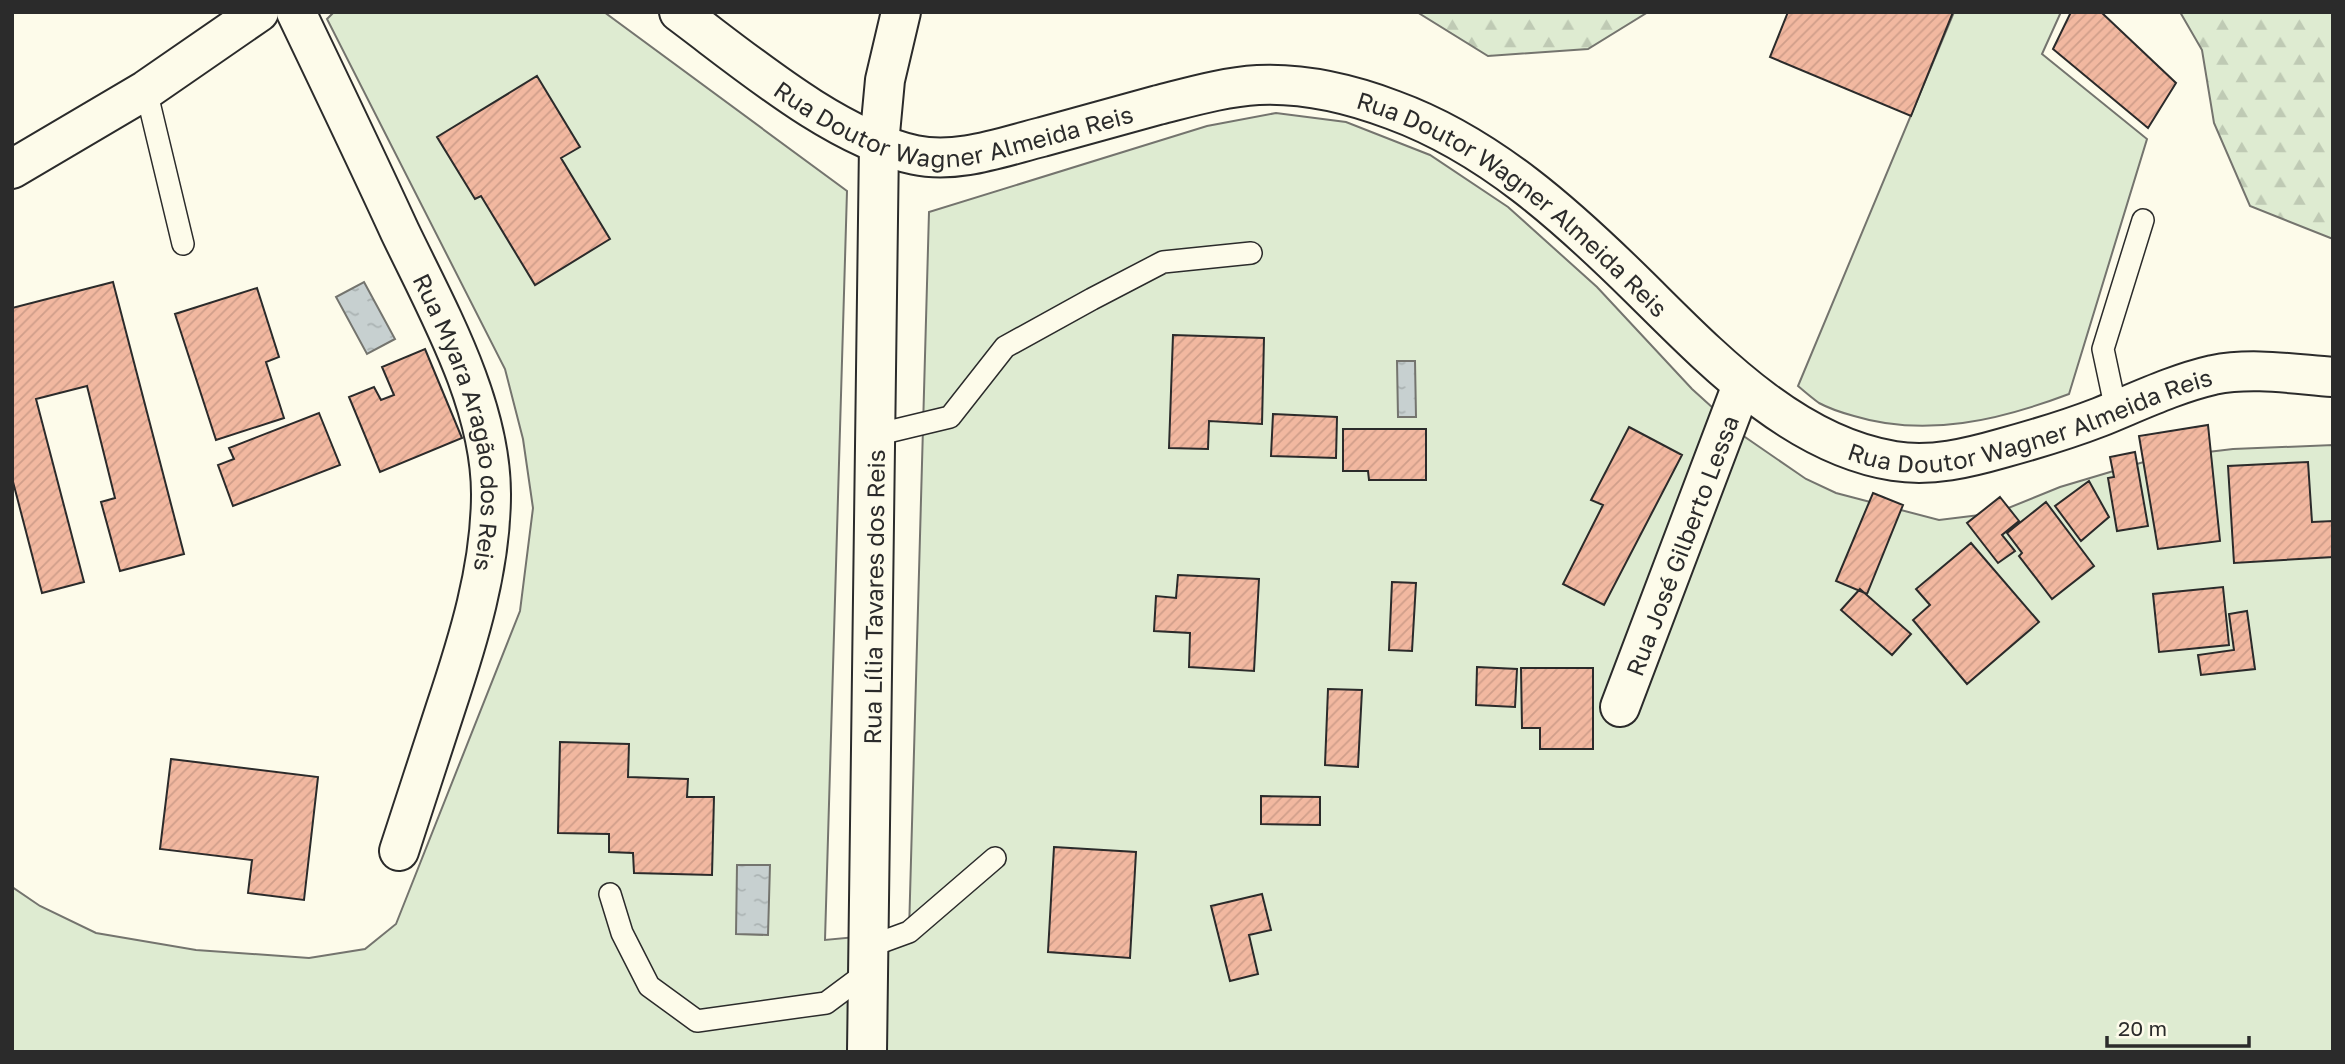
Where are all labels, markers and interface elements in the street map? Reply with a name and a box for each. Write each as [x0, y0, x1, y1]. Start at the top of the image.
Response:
street label: Rua Doutor Wagner Almeida Reis [769, 74, 1136, 172]
street label: Rua Doutor Wagner Almeida Reis [1354, 84, 1674, 322]
street label: Rua Myara Aragão dos Reis [408, 268, 506, 574]
street label: Rua Doutor Wagner Almeida Reis [1844, 361, 2215, 478]
street label: Rua José Gilberto Lessa [1619, 411, 1744, 680]
street label: Rua Lília Tavares dos Reis [857, 449, 889, 745]
scale bar [2107, 1004, 2249, 1048]
text: 20 m [2118, 1015, 2167, 1041]

